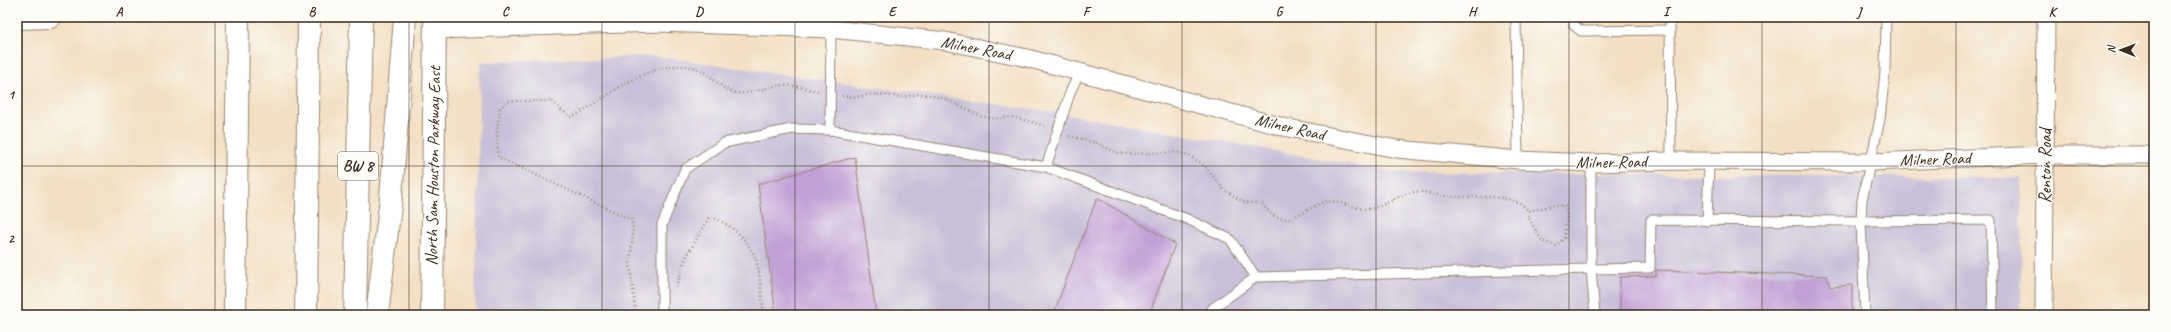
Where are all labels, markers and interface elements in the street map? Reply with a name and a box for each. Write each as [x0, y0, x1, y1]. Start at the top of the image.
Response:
text: A [116, 4, 124, 20]
text: B [309, 4, 317, 20]
text: C [502, 4, 510, 20]
text: D [695, 4, 704, 20]
text: E [889, 4, 898, 20]
text: F [1083, 4, 1092, 20]
text: G [1276, 4, 1284, 20]
text: H [1468, 4, 1478, 20]
text: I [1663, 4, 1672, 20]
text: J [1856, 4, 1863, 20]
text: K [2049, 4, 2059, 20]
north arrow [2101, 30, 2141, 70]
street label: Milner Road [939, 31, 1015, 66]
text: N [2104, 44, 2118, 53]
street label: North Sam Houston Parkway East [421, 64, 445, 266]
text: 1 [8, 87, 16, 103]
street label: Milner Road [1253, 109, 1329, 146]
street label: Renton Road [2035, 126, 2056, 203]
street label: Milner Road [1899, 147, 1973, 171]
street label: Milner Road [1575, 151, 1649, 173]
road number: BW 8 [338, 152, 378, 180]
text: 2 [8, 231, 15, 247]

